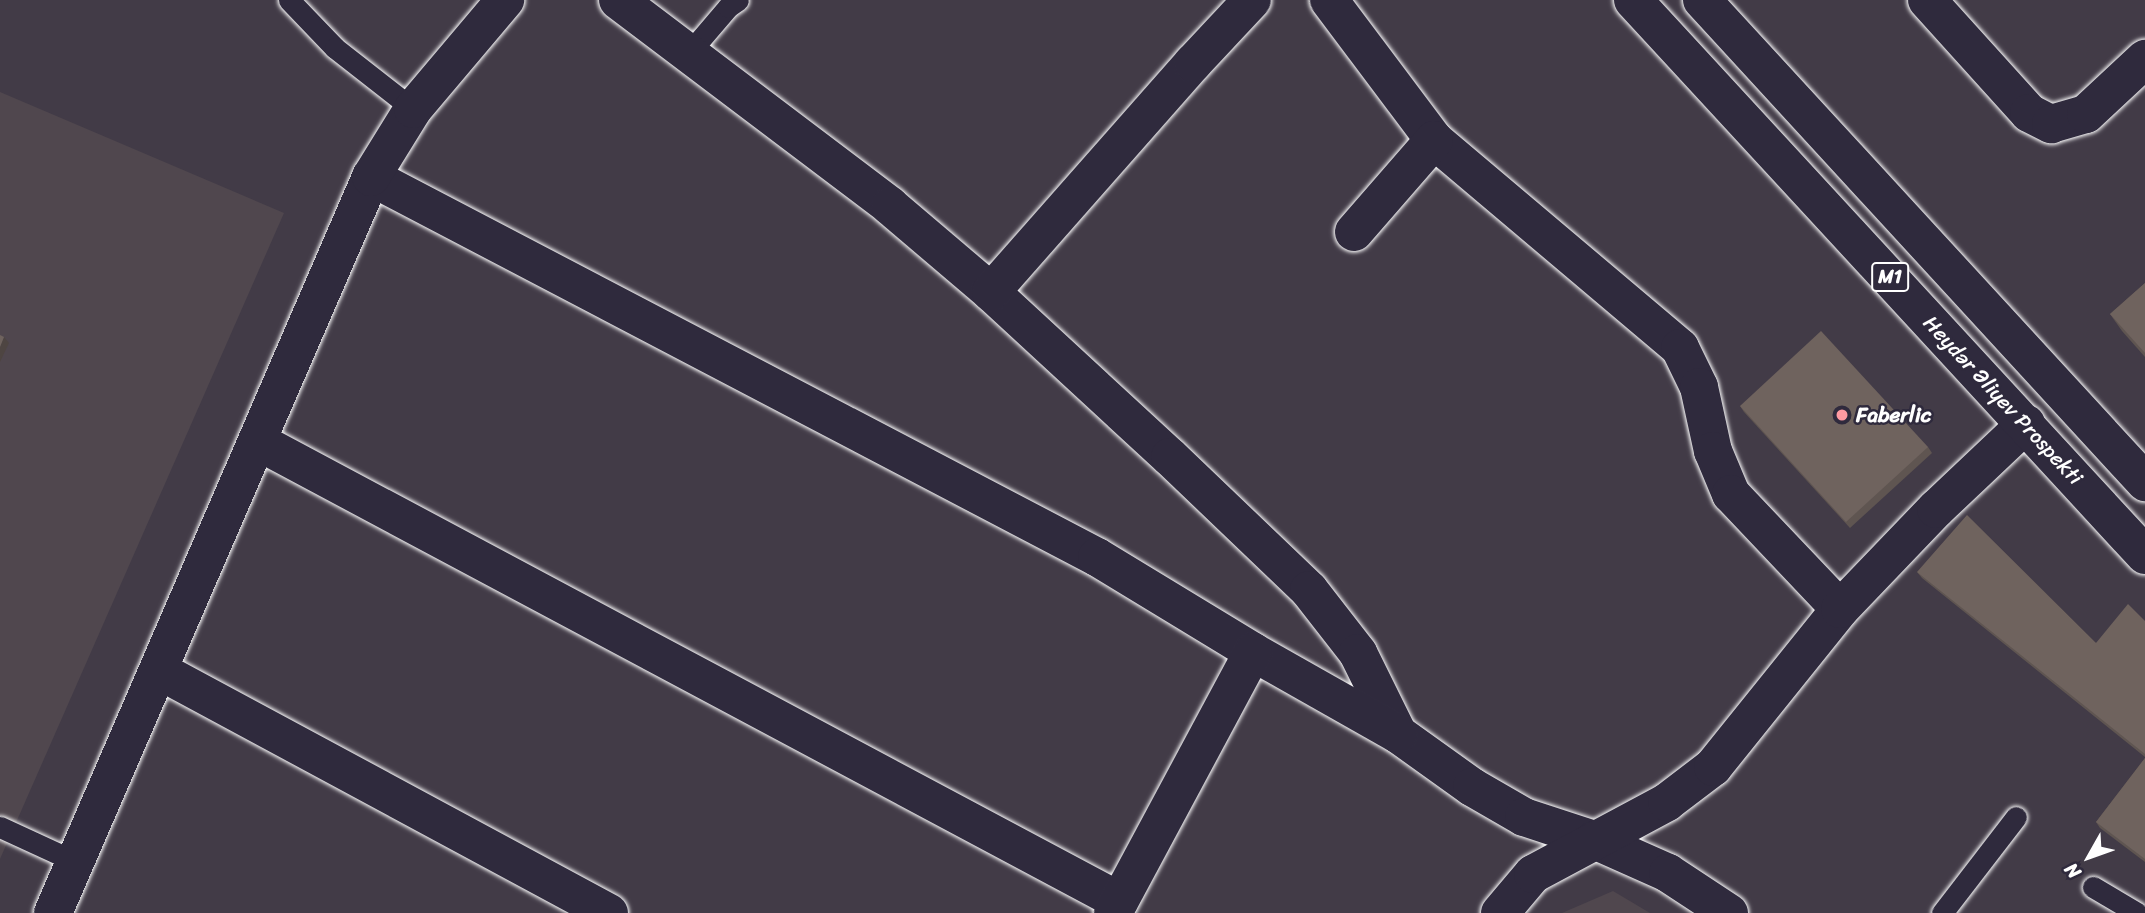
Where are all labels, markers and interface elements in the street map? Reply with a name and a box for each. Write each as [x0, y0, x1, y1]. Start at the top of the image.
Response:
road number: M1 [1871, 262, 1909, 292]
street label: Heydər Əliyev Prospekti [1917, 309, 2089, 491]
place label: Faberlic [1856, 402, 1931, 428]
marker: Faberlic [1834, 407, 1850, 423]
north arrow [2054, 822, 2124, 892]
text: N [2056, 855, 2089, 886]

